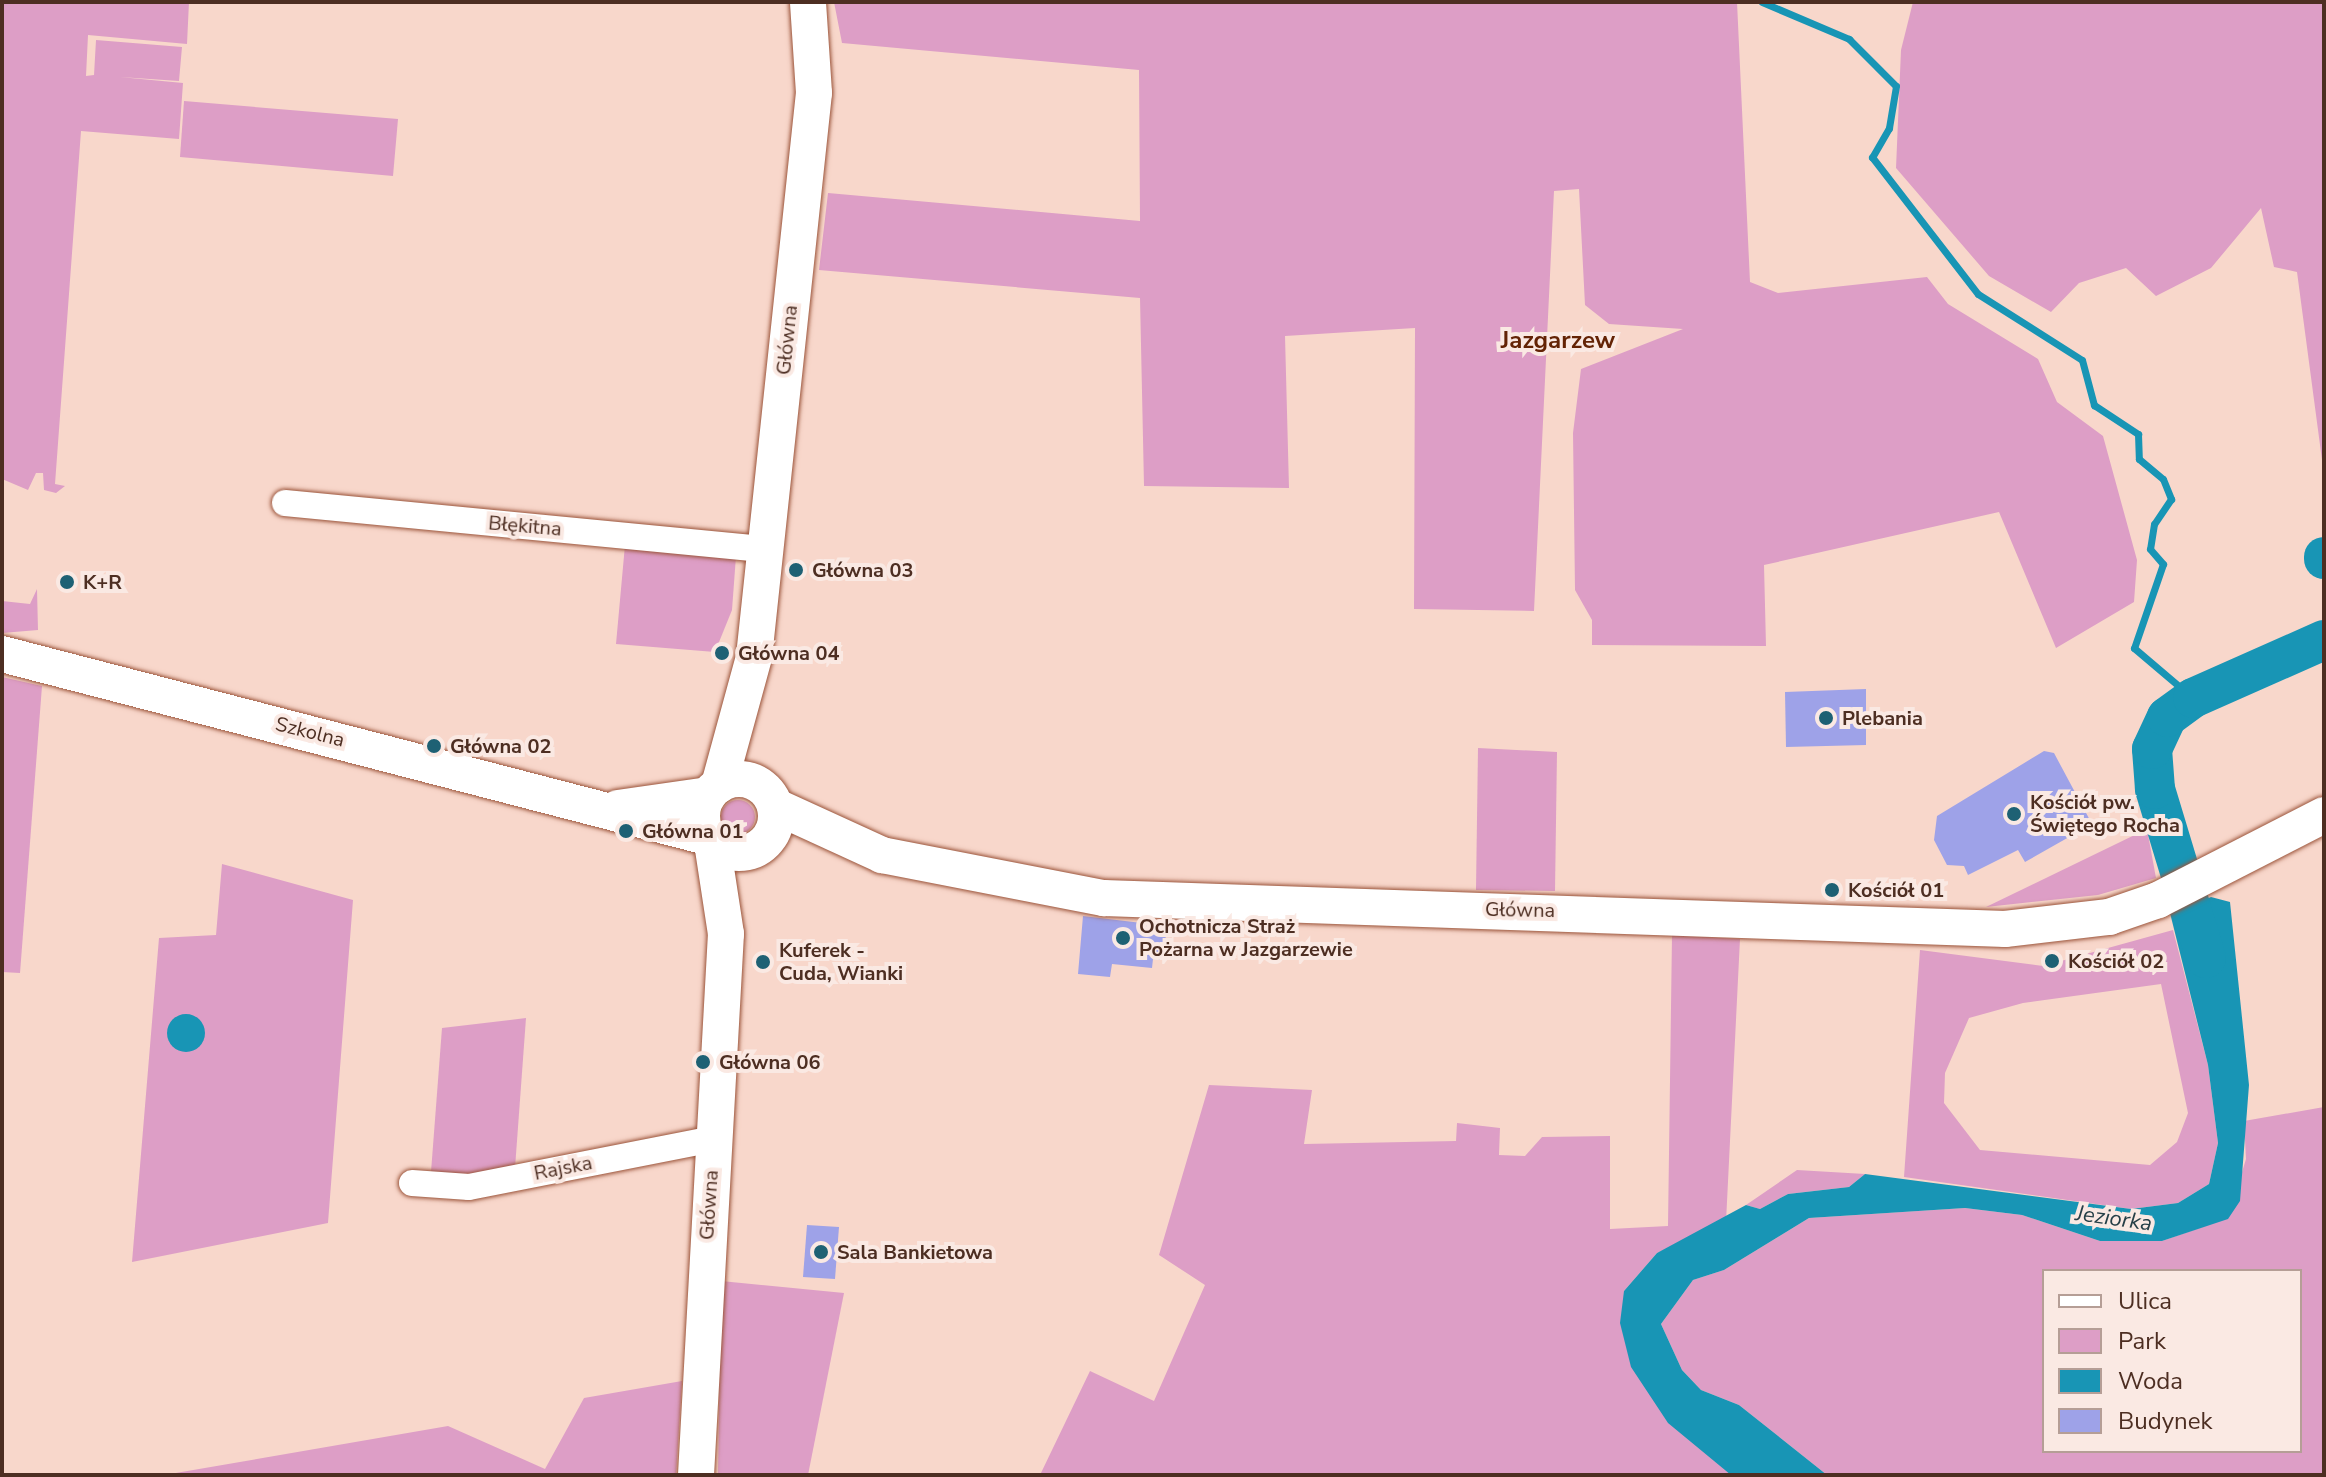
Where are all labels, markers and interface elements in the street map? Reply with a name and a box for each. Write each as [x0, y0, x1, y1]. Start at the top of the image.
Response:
street label: Główna [771, 304, 803, 376]
district label: Jazgarzew [1501, 327, 1615, 355]
street label: Błękitna [487, 511, 563, 541]
place label: Główna 03 [812, 558, 913, 582]
marker: Główna 03 [787, 561, 805, 579]
place label: K+R [83, 570, 122, 594]
marker: K+R [58, 573, 76, 591]
place label: Główna 04 [738, 641, 839, 665]
marker: Główna 04 [713, 644, 731, 662]
place label: Plebania [1842, 706, 1923, 730]
marker: Plebania [1817, 709, 1835, 727]
street label: Szkolna [273, 712, 347, 752]
place label: Główna 02 [450, 734, 551, 758]
marker: Główna 02 [425, 737, 443, 755]
place label: Kościół pw. Świętego Rocha [2030, 790, 2180, 837]
marker: Kościół pw. Świętego Rocha [2005, 805, 2023, 823]
place label: Główna 01 [642, 819, 743, 843]
marker: Główna 01 [617, 822, 635, 840]
place label: Kościół 01 [1848, 878, 1944, 902]
marker: Kościół 01 [1823, 881, 1841, 899]
street label: Główna [1485, 897, 1555, 923]
place label: Ochotnicza Straż Pożarna w Jazgarzewie [1139, 914, 1353, 961]
marker: Ochotnicza Straż Pożarna w Jazgarzewie [1114, 929, 1132, 947]
place label: Kuferek - Cuda, Wianki [779, 938, 903, 985]
place label: Kościół 02 [2068, 949, 2164, 973]
marker: Kościół 02 [2043, 952, 2061, 970]
marker: Kuferek - Cuda, Wianki [754, 953, 772, 971]
place label: Główna 06 [719, 1050, 820, 1074]
marker: Główna 06 [694, 1053, 712, 1071]
street label: Rajska [532, 1151, 594, 1185]
street label: Główna [695, 1169, 723, 1241]
water label: Jeziorka [2074, 1201, 2154, 1237]
place label: Sala Bankietowa [837, 1240, 993, 1264]
marker: Sala Bankietowa [812, 1243, 830, 1261]
legend [2042, 1269, 2302, 1453]
text: Ulica [2118, 1285, 2172, 1317]
text: Park [2118, 1325, 2166, 1357]
text: Woda [2118, 1365, 2183, 1397]
text: Budynek [2118, 1405, 2212, 1437]

